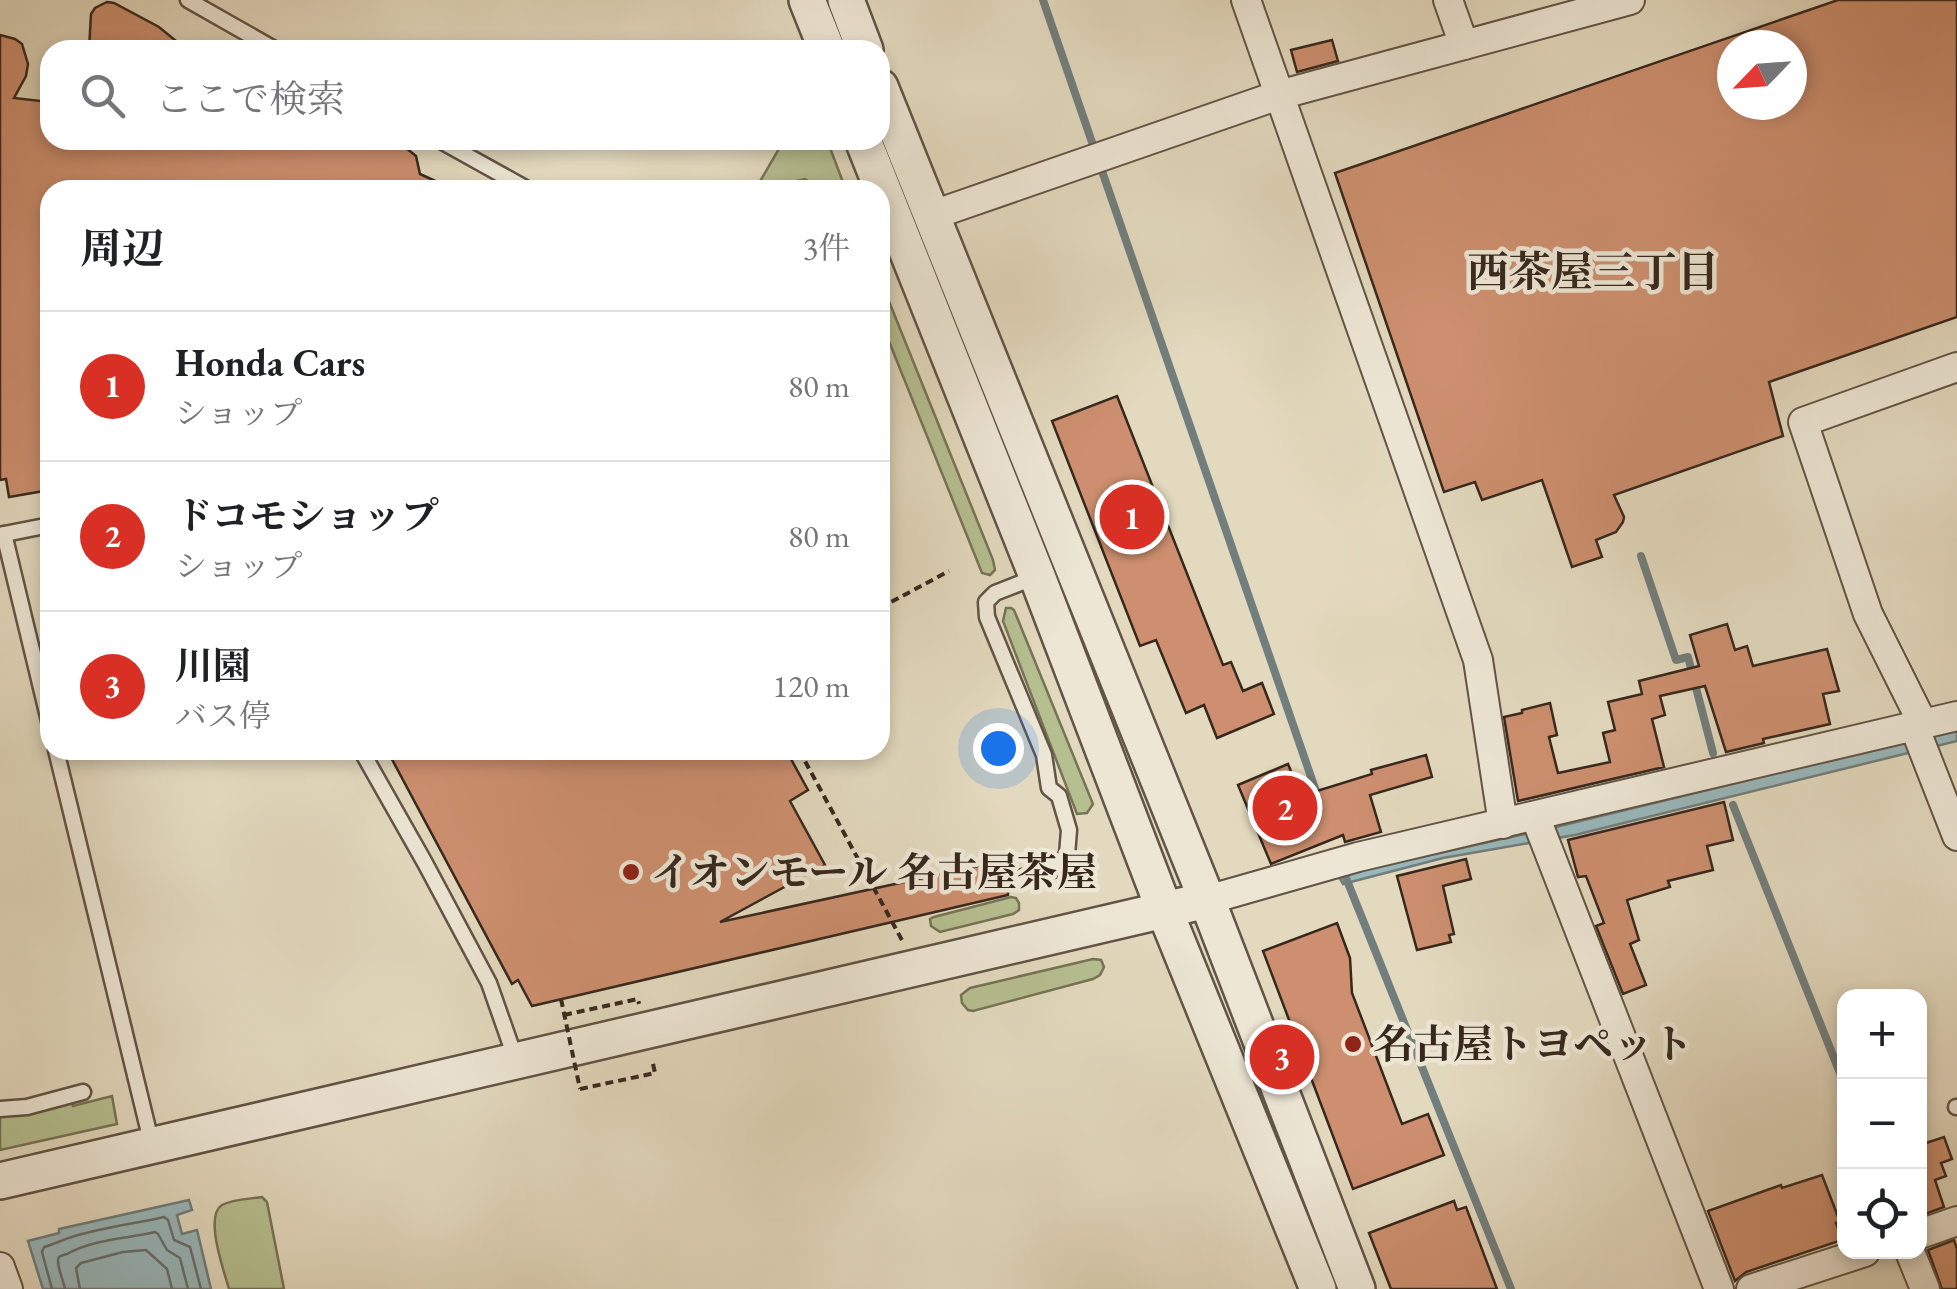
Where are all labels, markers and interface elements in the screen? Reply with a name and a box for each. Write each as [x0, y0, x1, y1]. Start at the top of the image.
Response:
north arrow [1717, 30, 1807, 120]
search box [40, 40, 890, 150]
icon: search [75, 68, 130, 123]
text: ここで検索 [155, 74, 345, 123]
text: 周辺 [80, 221, 164, 276]
text: 3件 [803, 227, 850, 269]
district label: 西茶屋三丁目 [1467, 244, 1719, 299]
text: Honda Cars [175, 338, 365, 387]
text: 1 [104, 365, 121, 407]
text: 80 m [788, 365, 850, 407]
text: ショップ [175, 392, 302, 434]
pin: 1 [1100, 480, 1164, 554]
text: ドコモショップ [175, 491, 439, 540]
text: 2 [104, 515, 121, 557]
text: 80 m [788, 515, 850, 557]
text: ショップ [175, 545, 302, 587]
text: 川園 [175, 641, 251, 690]
text: 3 [104, 665, 121, 707]
text: 120 m [773, 665, 850, 707]
text: バス停 [175, 695, 271, 737]
your location [973, 723, 1024, 774]
pin: 2 [1252, 770, 1318, 846]
place label: イオンモール 名古屋茶屋 [651, 846, 1097, 898]
marker: イオンモール 名古屋茶屋 [620, 861, 642, 883]
map controls [1837, 989, 1927, 1259]
button: + [1837, 989, 1927, 1079]
place label: 名古屋トヨペット [1373, 1018, 1693, 1070]
pin: 3 [1250, 1020, 1314, 1094]
marker: 名古屋トヨペット [1342, 1033, 1364, 1055]
button: − [1837, 1079, 1927, 1169]
button: locate [1837, 1169, 1927, 1259]

